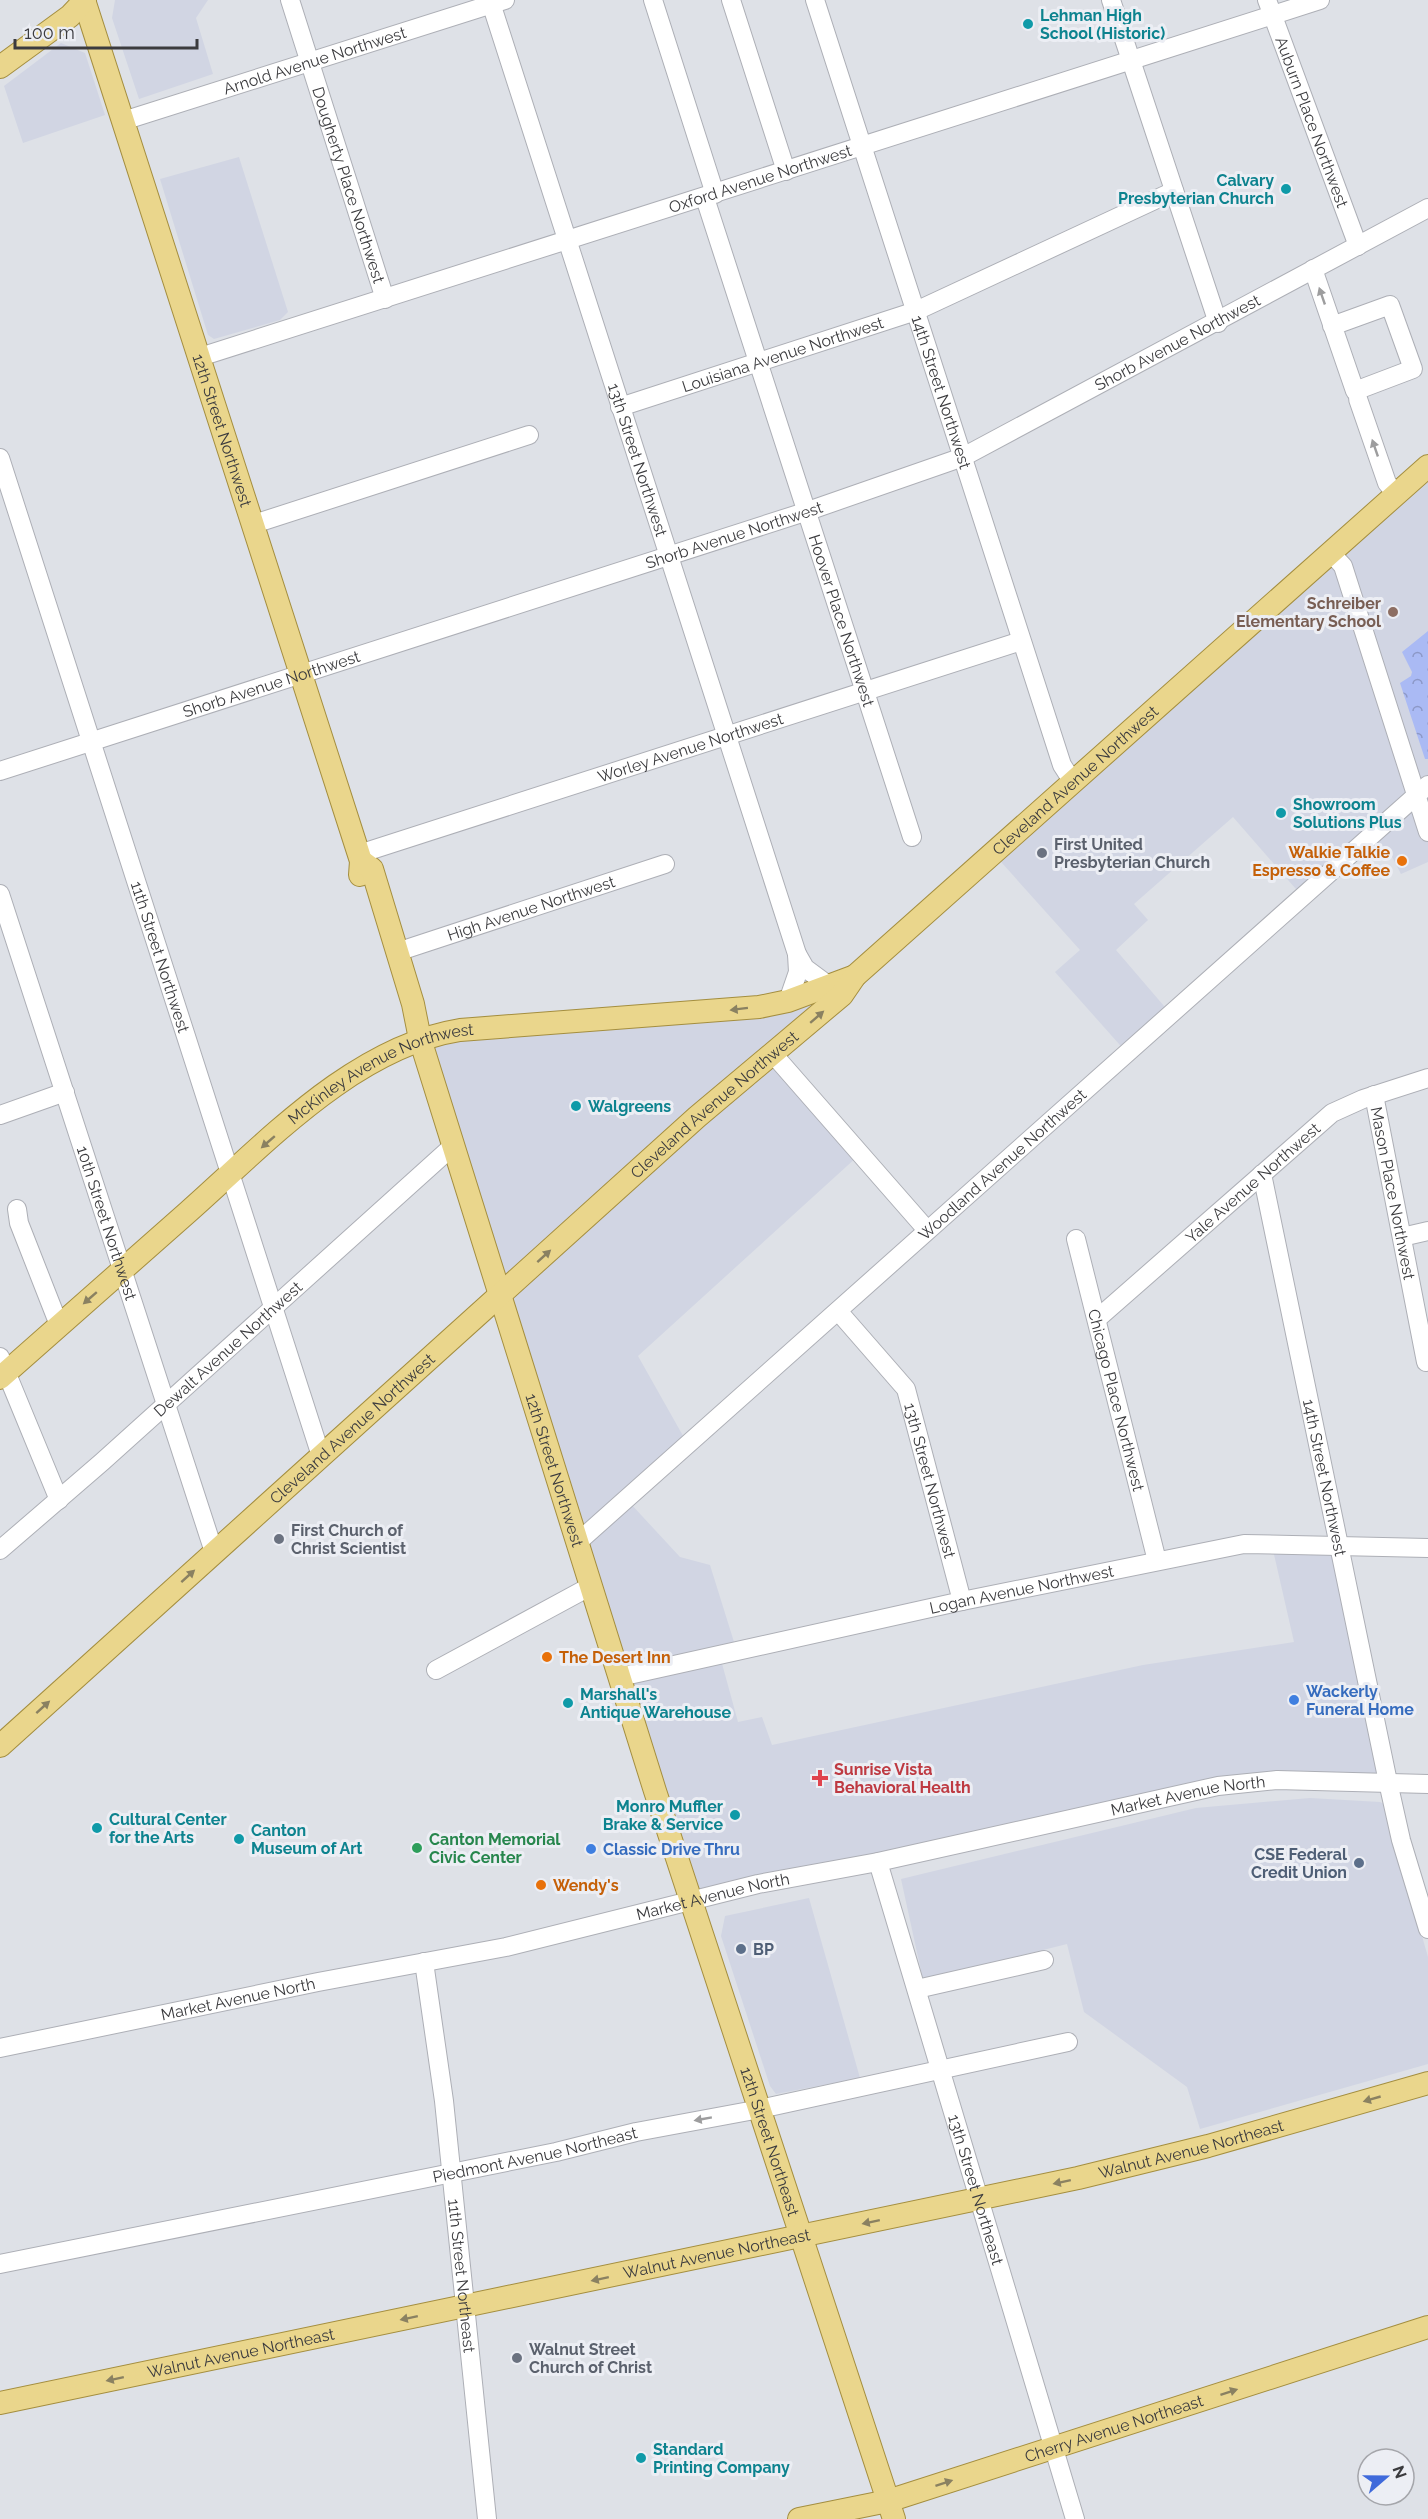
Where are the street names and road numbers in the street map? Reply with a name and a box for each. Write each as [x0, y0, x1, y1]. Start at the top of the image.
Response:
street label: Arnold Avenue Northwest [221, 22, 409, 98]
street label: Auburn Place Northwest [1272, 34, 1353, 211]
street label: Dougherty Place Northwest [309, 84, 389, 286]
street label: Oxford Avenue Northwest [666, 140, 855, 216]
street label: Shorb Avenue Northwest [1091, 290, 1264, 394]
street label: Louisiana Avenue Northwest [679, 313, 886, 396]
street label: 14th Street Northwest [908, 313, 975, 472]
street label: 12th Street Northwest [189, 351, 256, 510]
street label: 13th Street Northwest [604, 381, 672, 539]
street label: Shorb Avenue Northwest [643, 497, 826, 572]
street label: Hoover Place Northwest [805, 532, 879, 709]
street label: Shorb Avenue Northwest [180, 646, 363, 721]
street label: Cleveland Avenue Northwest [988, 701, 1162, 859]
street label: Worley Avenue Northwest [595, 709, 786, 786]
street label: High Avenue Northwest [445, 871, 618, 944]
street label: 11th Street Northwest [127, 879, 194, 1036]
street label: McKinley Avenue Northwest [284, 1019, 475, 1128]
street label: Cleveland Avenue Northwest [626, 1026, 802, 1182]
street label: Woodland Avenue Northwest [914, 1084, 1090, 1244]
street label: Mason Place Northwest [1367, 1105, 1419, 1282]
street label: Yale Avenue Northwest [1182, 1118, 1324, 1247]
street label: 10th Street Northwest [73, 1143, 141, 1303]
street label: Dewalt Avenue Northwest [150, 1277, 306, 1420]
street label: Chicago Place Northwest [1084, 1307, 1149, 1494]
street label: Cleveland Avenue Northwest [266, 1349, 439, 1508]
street label: 12th Street Northwest [522, 1391, 588, 1550]
street label: 14th Street Northwest [1299, 1397, 1351, 1558]
street label: 13th Street Northwest [901, 1401, 960, 1561]
street label: Logan Avenue Northwest [928, 1561, 1116, 1617]
street label: Market Avenue North [1109, 1772, 1266, 1819]
street label: Market Avenue North [634, 1869, 791, 1924]
street label: Market Avenue North [159, 1973, 317, 2024]
street label: 12th Street Northeast [737, 2064, 804, 2219]
street label: 13th Street Northeast [945, 2112, 1008, 2268]
street label: Walnut Avenue Northeast [1097, 2115, 1286, 2182]
street label: Piedmont Avenue Northeast [431, 2122, 640, 2186]
street label: 11th Street Northeast [445, 2198, 479, 2354]
street label: Walnut Avenue Northeast [621, 2225, 812, 2282]
street label: Walnut Avenue Northeast [146, 2324, 337, 2381]
street label: Cherry Avenue Northeast [1022, 2390, 1206, 2466]

